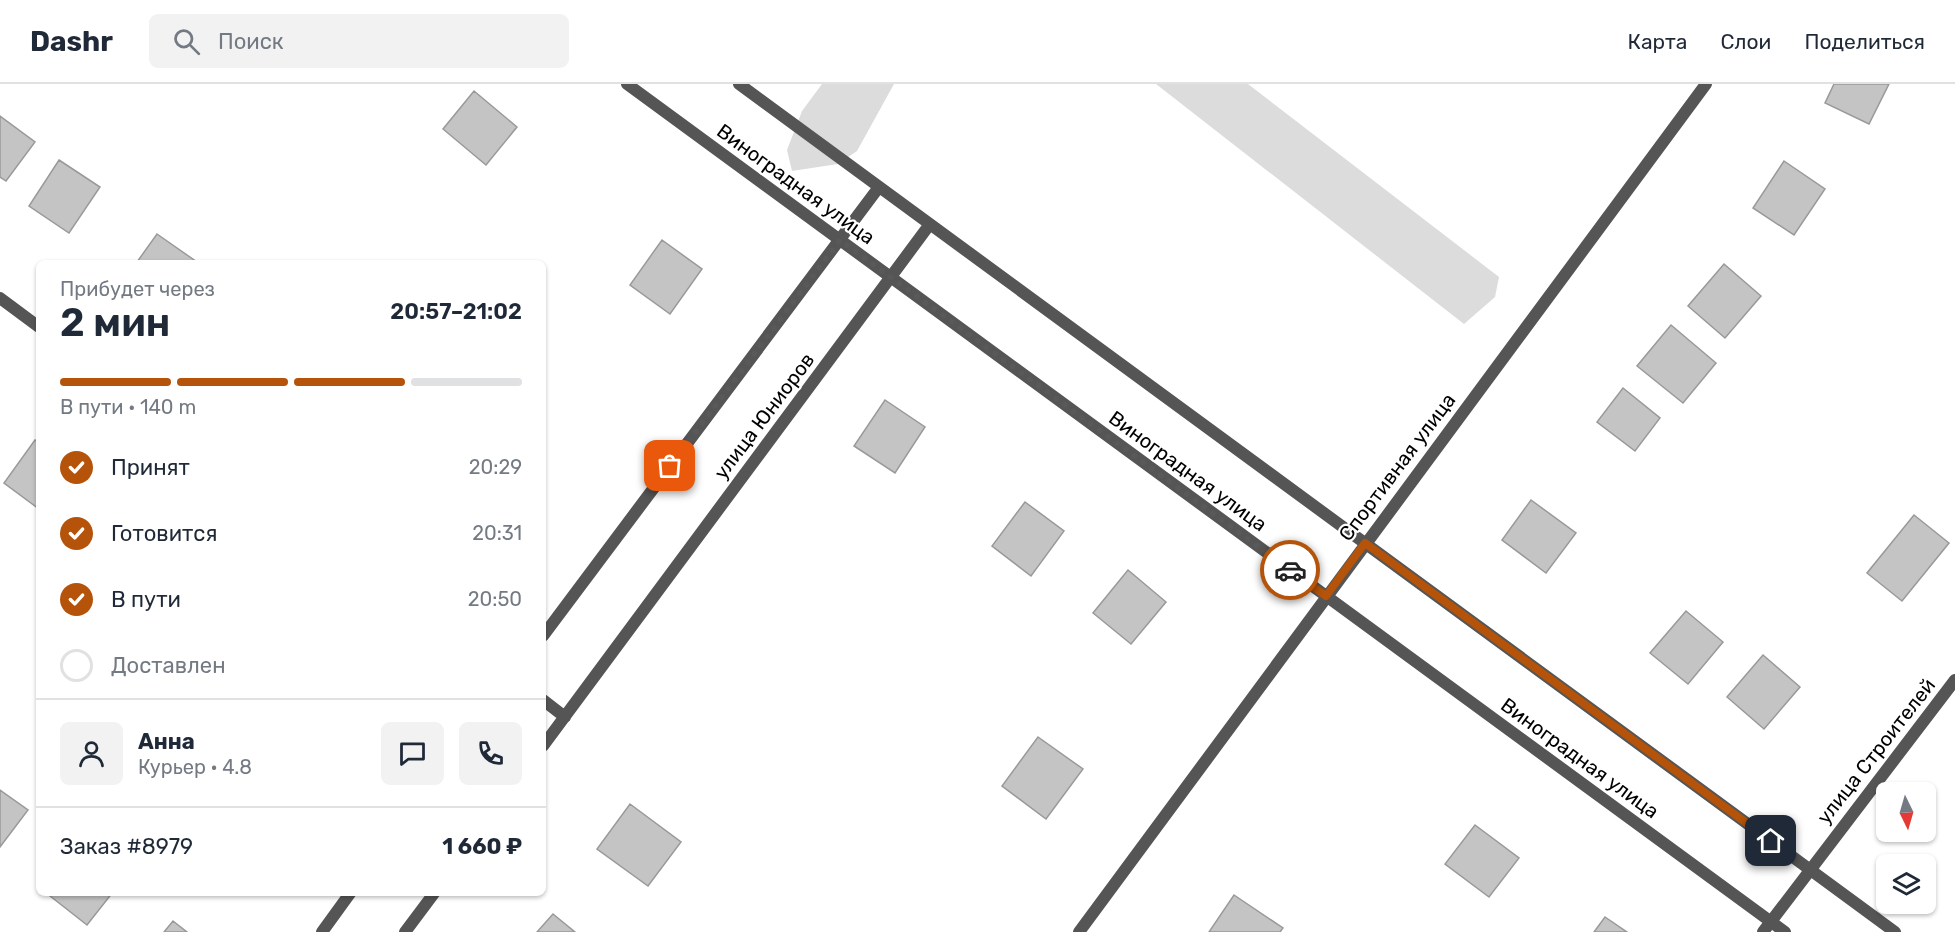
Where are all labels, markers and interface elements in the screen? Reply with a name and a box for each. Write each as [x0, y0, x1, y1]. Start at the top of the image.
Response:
search box [149, 14, 569, 68]
text: Dashr [30, 25, 113, 58]
icon: search [170, 25, 203, 58]
text: Поиск [218, 28, 284, 55]
text: Карта [1627, 29, 1687, 54]
text: Слои [1720, 29, 1771, 54]
text: Поделиться [1804, 29, 1925, 54]
street label: Виноградная улица [712, 119, 880, 249]
text: Прибудет через [60, 277, 215, 301]
text: 20:57–21:02 [390, 298, 522, 325]
text: 2 мин [60, 300, 170, 346]
street label: улица Юниоров [709, 348, 819, 484]
street label: Спортивная улица [1334, 388, 1460, 546]
text: В пути · 140 m [60, 395, 196, 419]
street label: Виноградная улица [1104, 406, 1272, 536]
pin [644, 440, 695, 491]
icon: bag [653, 449, 686, 482]
icon: check [60, 451, 93, 484]
text: Принят [111, 454, 190, 481]
text: 20:29 [469, 455, 522, 479]
icon: check [60, 517, 93, 550]
text: Готовится [111, 520, 217, 547]
text: 20:31 [472, 521, 522, 545]
courier [1260, 540, 1320, 600]
icon: car [1274, 554, 1307, 587]
icon: check [60, 583, 93, 616]
text: В пути [111, 586, 181, 613]
text: 20:50 [468, 587, 522, 611]
text: Доставлен [111, 652, 226, 679]
street label: улица Строителей [1812, 674, 1940, 828]
street label: Виноградная улица [1496, 693, 1664, 823]
button: person [60, 722, 123, 785]
button: chat [381, 722, 444, 785]
button: phone [459, 722, 522, 785]
text: Анна [138, 728, 195, 755]
text: Курьер · 4.8 [138, 755, 252, 779]
north arrow [1876, 782, 1936, 842]
map controls [1876, 782, 1936, 914]
pin [1745, 815, 1796, 866]
icon: home [1754, 824, 1787, 857]
text: Заказ #8979 [60, 833, 193, 860]
text: 1 660 ₽ [442, 833, 522, 860]
button: layers [1876, 854, 1936, 914]

